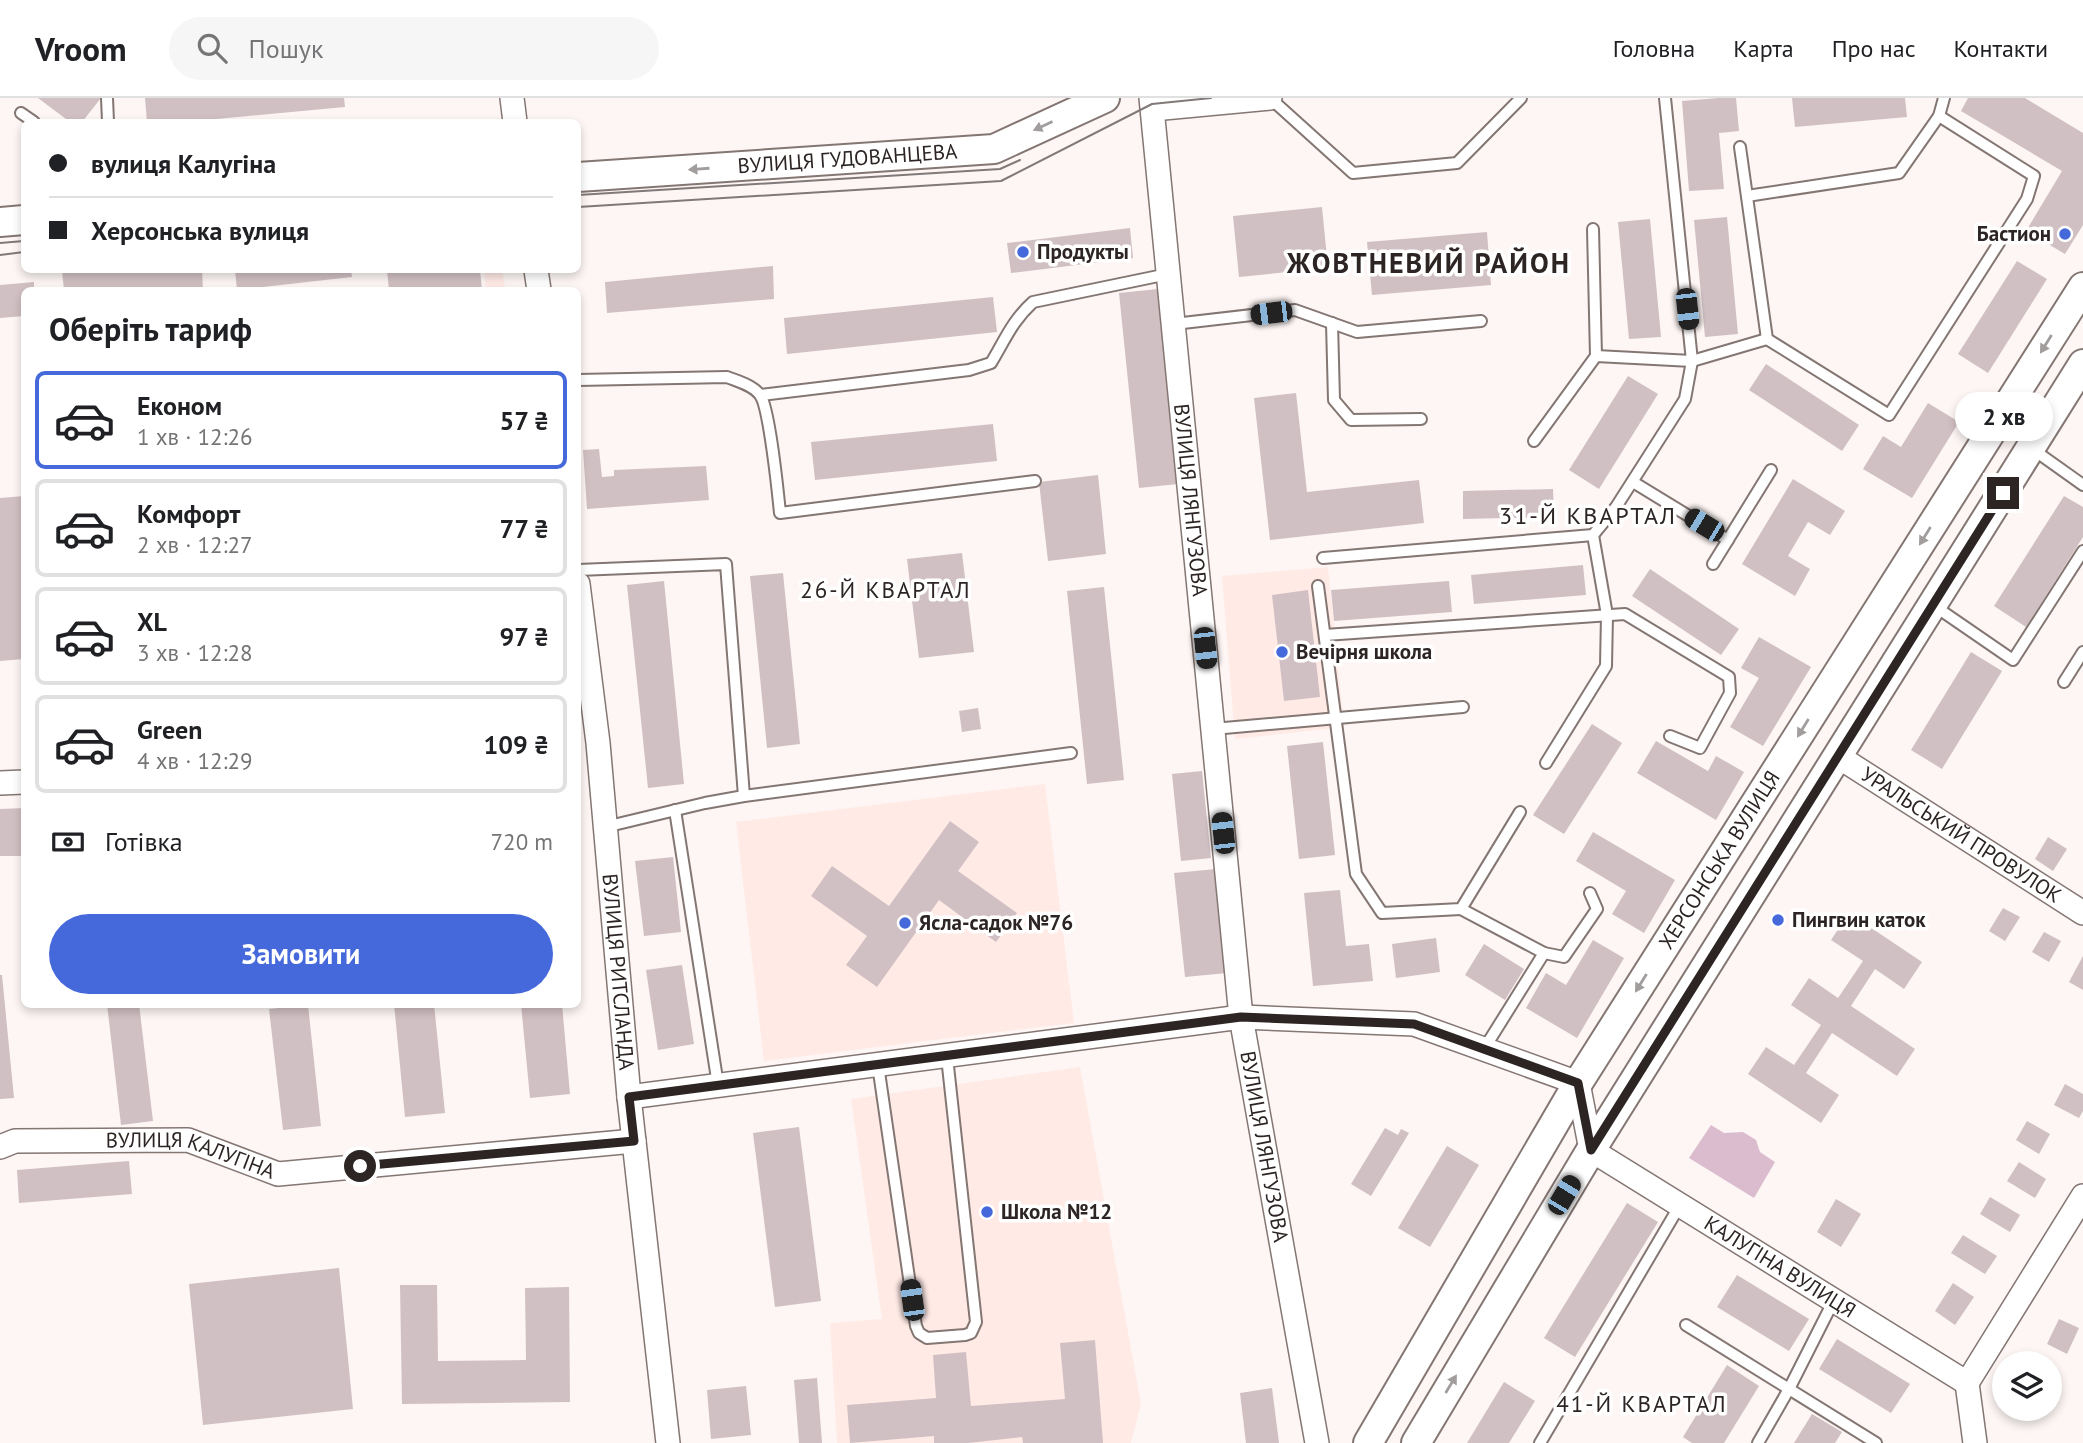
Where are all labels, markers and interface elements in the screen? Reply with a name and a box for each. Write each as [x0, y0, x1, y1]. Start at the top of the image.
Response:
search box [169, 17, 659, 80]
text: Vroom [35, 27, 127, 70]
icon: search [193, 29, 231, 67]
text: Пошук [249, 32, 323, 65]
text: Головна [1613, 33, 1695, 64]
text: Карта [1733, 33, 1794, 64]
text: Про нас [1832, 33, 1916, 64]
text: Контакти [1954, 33, 2048, 64]
one-way arrow [1033, 121, 1054, 132]
street label: ВУЛИЦЯ ГУДОВАНЦЕВА [737, 137, 959, 179]
text: вулиця Калугіна [91, 147, 276, 180]
one-way arrow [688, 164, 710, 175]
text: Херсонська вулиця [91, 214, 309, 247]
place label: Бастион [1977, 220, 2051, 247]
marker: Бастион [2057, 226, 2073, 242]
place label: Продукты [1037, 238, 1129, 265]
marker: Продукты [1015, 244, 1031, 260]
district label: ЖОВТНЕВИЙ РАЙОН [1286, 244, 1571, 281]
car [1675, 287, 1700, 331]
car [1249, 300, 1294, 326]
text: Оберіть тариф [49, 308, 252, 350]
one-way arrow [2040, 335, 2053, 354]
icon: car [53, 389, 116, 452]
text: Економ [137, 389, 222, 422]
callout: 2 хв [1954, 392, 2052, 440]
street label: ВУЛИЦЯ ЛЯНГУЗОВА [1168, 402, 1214, 598]
text: 2 хв [1983, 402, 2025, 431]
text: 57 ₴ [500, 404, 549, 437]
text: 1 хв · 12:26 [137, 422, 253, 451]
route end [1987, 477, 2019, 509]
icon: car [53, 497, 116, 560]
text: Комфорт [137, 497, 240, 530]
district label: 31-Й КВАРТАЛ [1499, 500, 1677, 531]
car [1681, 505, 1728, 545]
text: 77 ₴ [500, 512, 549, 545]
one-way arrow [1918, 527, 1931, 546]
text: 2 хв · 12:27 [137, 530, 253, 559]
district label: 26-Й КВАРТАЛ [800, 575, 972, 604]
icon: car [53, 605, 116, 668]
text: XL [137, 605, 167, 638]
text: 97 ₴ [500, 620, 549, 653]
car [1193, 626, 1218, 670]
text: 3 хв · 12:28 [137, 638, 253, 667]
place label: Вечірня школа [1296, 638, 1432, 665]
marker: Вечірня школа [1274, 644, 1290, 660]
icon: car [53, 713, 116, 776]
text: Green [137, 713, 202, 746]
one-way arrow [1796, 719, 1809, 738]
text: 109 ₴ [483, 728, 549, 761]
text: 4 хв · 12:29 [137, 746, 253, 775]
street label: УРАЛЬСЬКИЙ ПРОВУЛОК [1856, 761, 2067, 909]
street label: ХЕРСОНСЬКА ВУЛИЦЯ [1653, 765, 1786, 954]
car [1211, 811, 1236, 855]
icon: cash [49, 823, 87, 861]
text: Готівка [105, 825, 183, 858]
text: 720 m [491, 827, 553, 856]
street label: ВУЛИЦЯ РИТСЛАНДА [596, 872, 641, 1072]
place label: Пингвин каток [1792, 906, 1926, 933]
place label: Ясла-садок №76 [919, 909, 1073, 936]
marker: Пингвин каток [1770, 912, 1786, 928]
button: Замовити [49, 914, 553, 994]
marker: Ясла-садок №76 [897, 915, 913, 931]
one-way arrow [1635, 973, 1648, 992]
street label: ВУЛИЦЯ ЛЯНГУЗОВА [1234, 1049, 1295, 1245]
street label: ВУЛИЦЯ КАЛУГІНА [106, 1126, 280, 1185]
route start [344, 1150, 376, 1182]
car [1545, 1172, 1584, 1218]
place label: Школа №12 [1001, 1198, 1112, 1225]
marker: Школа №12 [979, 1204, 995, 1220]
street label: КАЛУГІНА ВУЛИЦЯ [1699, 1209, 1861, 1324]
car [899, 1278, 926, 1322]
map controls [1992, 1351, 2062, 1421]
button: layers [1992, 1351, 2062, 1421]
one-way arrow [1445, 1375, 1457, 1394]
district label: 41-Й КВАРТАЛ [1556, 1389, 1728, 1418]

